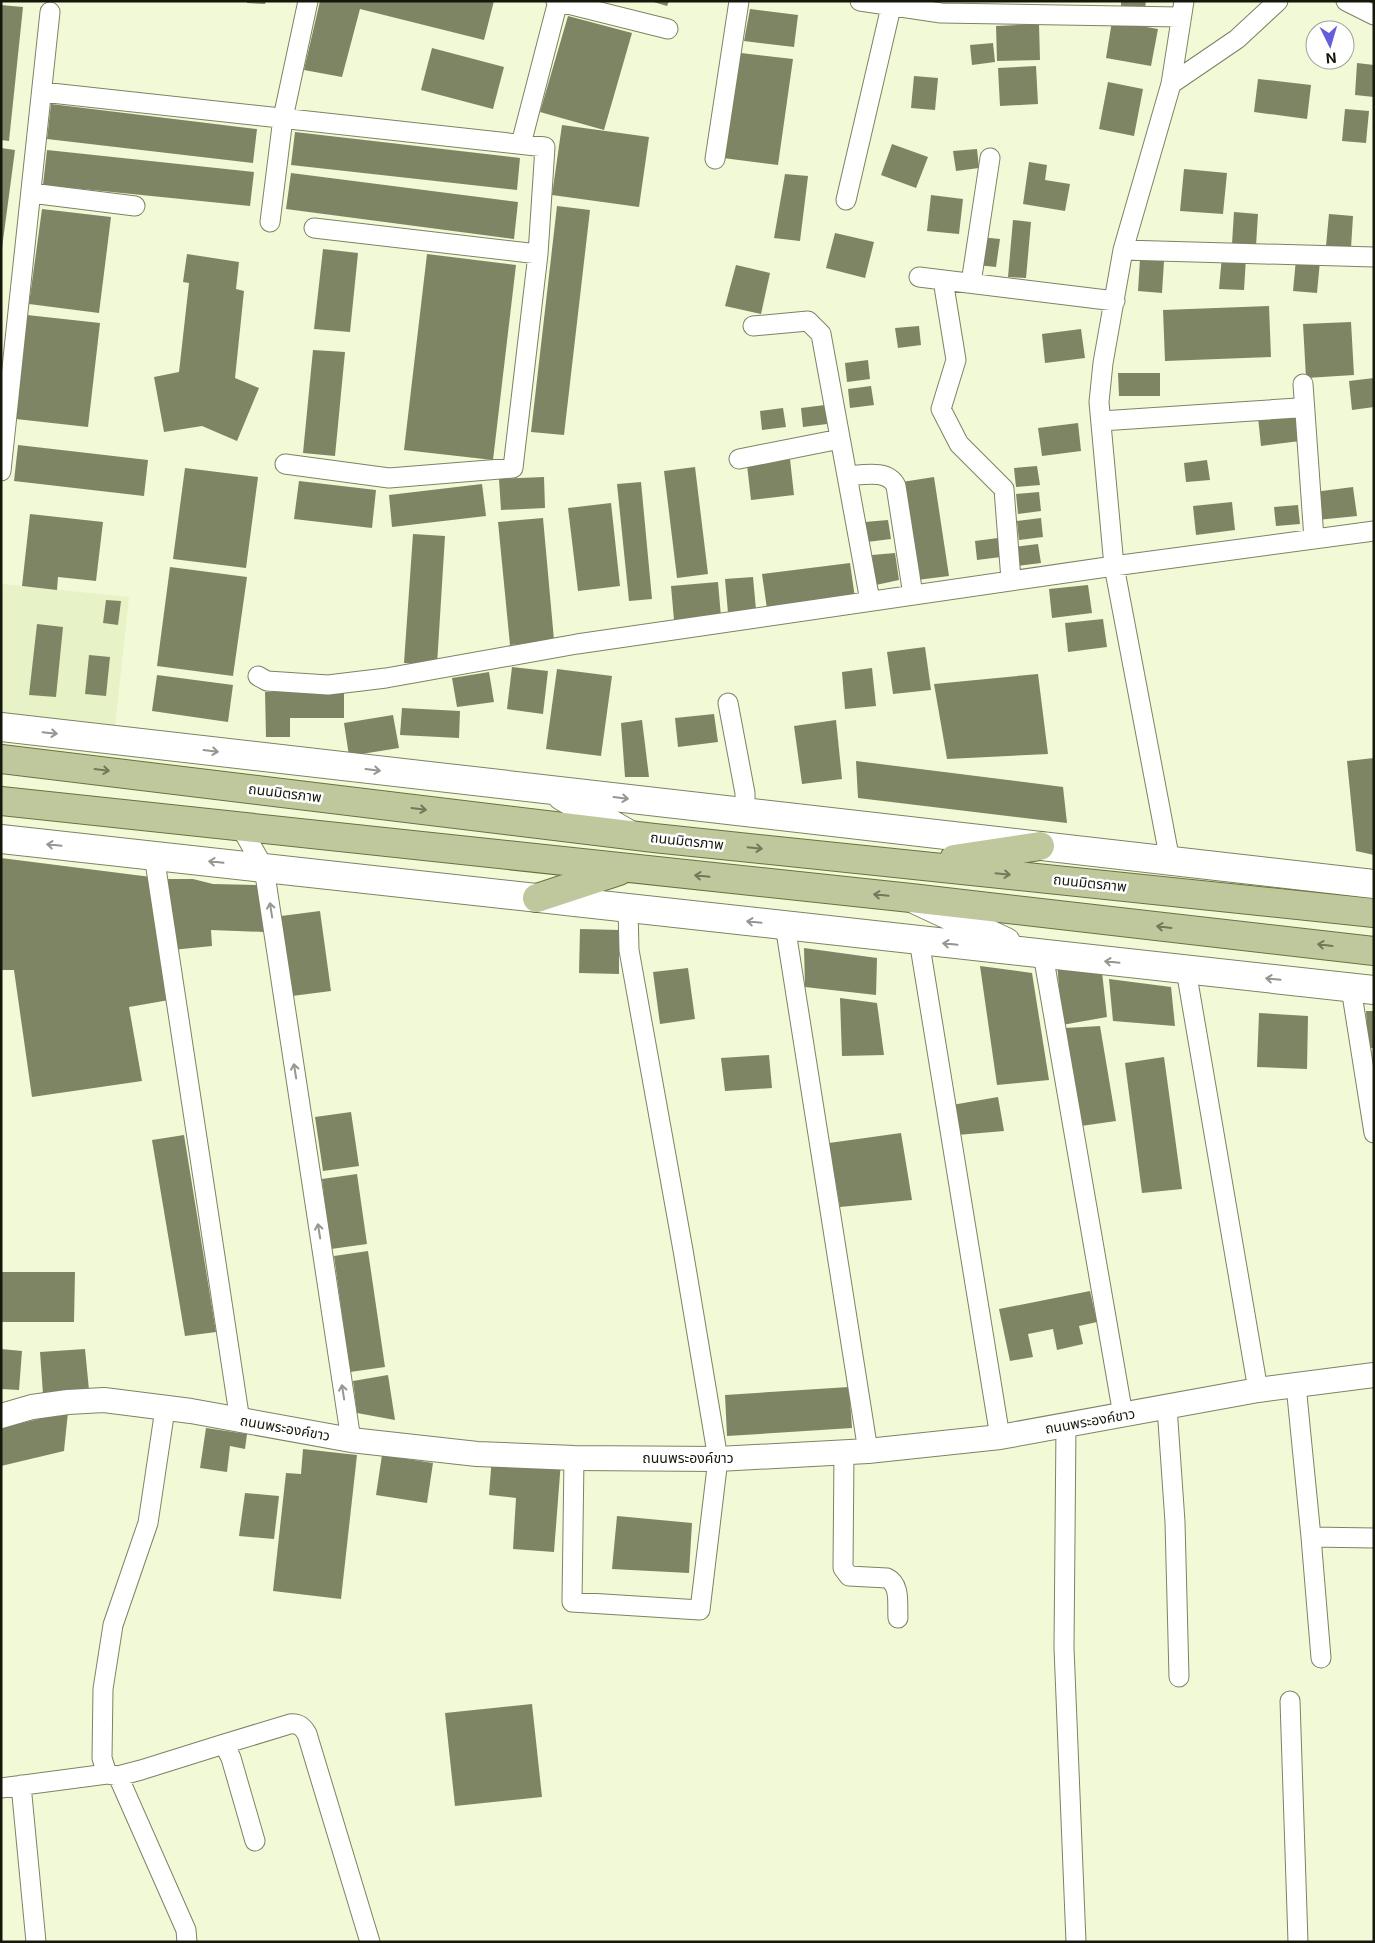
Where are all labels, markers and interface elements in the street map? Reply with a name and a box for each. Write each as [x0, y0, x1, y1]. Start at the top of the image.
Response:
north arrow [1305, 20, 1355, 70]
text: N [1325, 50, 1337, 67]
one-way arrow [41, 728, 57, 738]
one-way arrow [203, 746, 219, 756]
one-way arrow [94, 765, 110, 775]
one-way arrow [364, 765, 380, 775]
street label: ถนนมิตรภาพ [247, 780, 323, 805]
one-way arrow [613, 793, 629, 803]
one-way arrow [411, 804, 427, 814]
street label: ถนนมิตรภาพ [649, 828, 725, 853]
one-way arrow [47, 840, 63, 849]
one-way arrow [746, 843, 762, 853]
one-way arrow [208, 857, 224, 867]
one-way arrow [995, 869, 1011, 879]
street label: ถนนมิตรภาพ [1052, 870, 1128, 895]
one-way arrow [694, 871, 710, 881]
one-way arrow [873, 890, 889, 900]
one-way arrow [265, 902, 275, 918]
one-way arrow [746, 917, 762, 927]
one-way arrow [1156, 922, 1172, 932]
one-way arrow [942, 939, 958, 949]
one-way arrow [1318, 940, 1334, 950]
one-way arrow [1104, 957, 1120, 966]
one-way arrow [1265, 974, 1281, 984]
one-way arrow [290, 1063, 300, 1079]
one-way arrow [314, 1224, 324, 1240]
one-way arrow [338, 1384, 348, 1400]
street label: ถนนพระองค์ขาว [1043, 1404, 1136, 1437]
street label: ถนนพระองค์ขาว [239, 1411, 332, 1444]
street label: ถนนพระองค์ขาว [642, 1449, 734, 1466]

